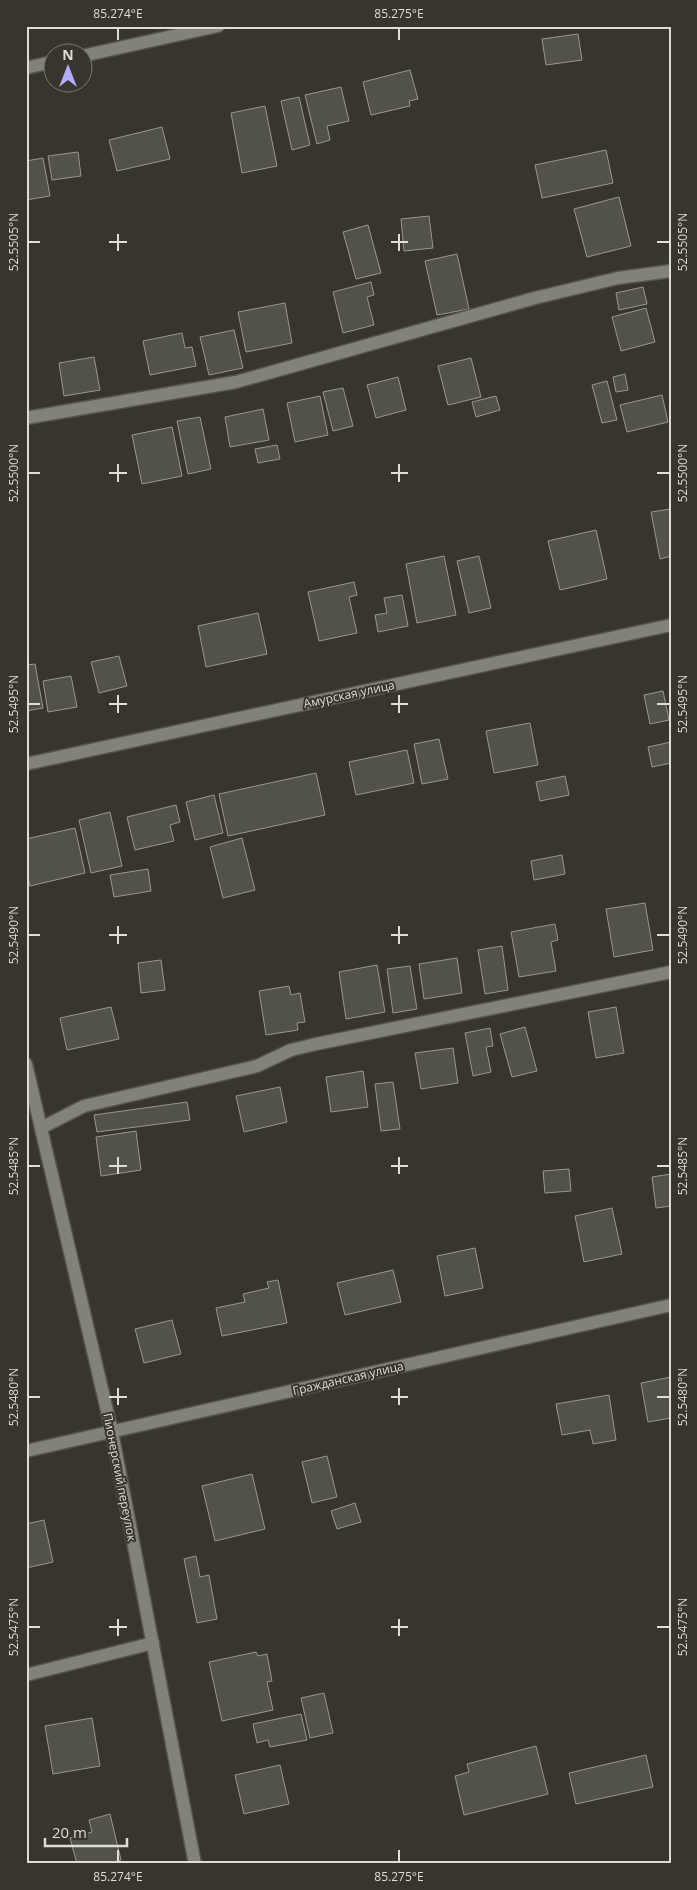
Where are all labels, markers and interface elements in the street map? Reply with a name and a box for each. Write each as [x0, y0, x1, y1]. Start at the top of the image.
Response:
text: 85.274°E [93, 5, 143, 22]
text: 85.275°E [374, 5, 424, 22]
north arrow [42, 42, 92, 92]
text: N [62, 45, 74, 64]
text: 52.5505°N [5, 213, 22, 271]
text: 52.5505°N [674, 213, 691, 271]
text: 52.5500°N [5, 444, 22, 502]
text: 52.5500°N [674, 444, 691, 502]
text: 52.5495°N [5, 675, 22, 733]
text: 52.5495°N [674, 675, 691, 733]
street label: Амурская улица [302, 676, 396, 712]
text: 52.5490°N [5, 906, 22, 964]
text: 52.5490°N [674, 906, 691, 964]
text: 52.5485°N [5, 1137, 22, 1195]
text: 52.5485°N [674, 1137, 691, 1195]
street label: Гражданская улица [291, 1357, 405, 1399]
text: 52.5480°N [5, 1368, 22, 1426]
text: 52.5480°N [674, 1368, 691, 1426]
street label: Пионерский переулок [99, 1412, 141, 1543]
text: 52.5475°N [5, 1598, 22, 1656]
text: 52.5475°N [674, 1598, 691, 1656]
scale bar [45, 1815, 128, 1847]
text: 20 m [52, 1822, 87, 1842]
text: 85.274°E [93, 1868, 143, 1885]
text: 85.275°E [374, 1868, 424, 1885]

